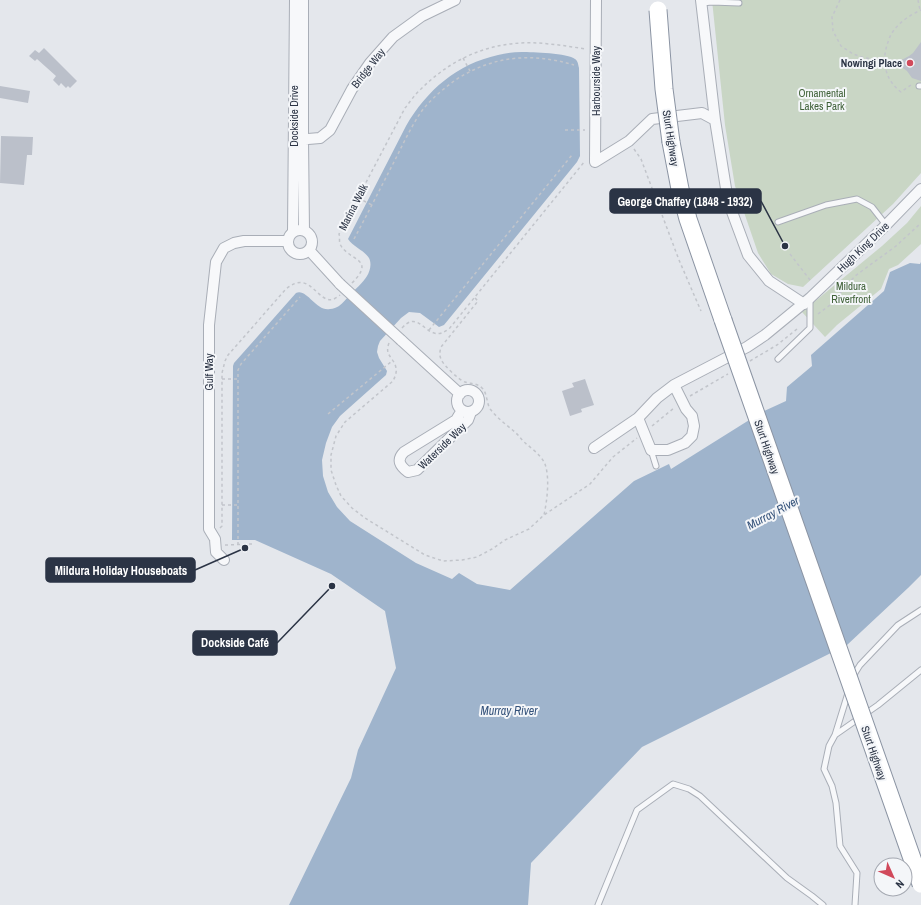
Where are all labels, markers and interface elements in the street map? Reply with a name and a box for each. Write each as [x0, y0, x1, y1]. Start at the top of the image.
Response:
street label: Bridge Way [348, 45, 388, 91]
street label: Harbourside Way [589, 46, 603, 116]
place label: Nowingi Place [841, 56, 902, 70]
marker: Nowingi Place [905, 58, 915, 68]
street label: Dockside Drive [287, 85, 301, 147]
park label: Ornamental Lakes Park [798, 86, 846, 113]
street label: Sturt Highway [660, 109, 682, 168]
street label: Marina Walk [335, 181, 371, 233]
callout: George Chaffey (1848 - 1932) [610, 189, 761, 213]
text: George Chaffey (1848 - 1932) [617, 194, 753, 210]
street label: Hugh King Drive [834, 219, 892, 275]
park label: Mildura Riverfront [831, 279, 871, 306]
street label: Gulf Way [202, 353, 216, 390]
street label: Sturt Highway [751, 418, 783, 477]
street label: Waterside Way [415, 419, 469, 472]
water label: Murray River [744, 492, 802, 533]
callout: Mildura Holiday Houseboats [46, 558, 195, 582]
text: Mildura Holiday Houseboats [55, 563, 188, 579]
callout: Dockside Café [193, 631, 277, 655]
text: Dockside Café [201, 635, 269, 651]
water label: Murray River [481, 703, 538, 719]
street label: Sturt Highway [858, 724, 890, 783]
north arrow [873, 857, 913, 897]
text: N [893, 877, 907, 891]

